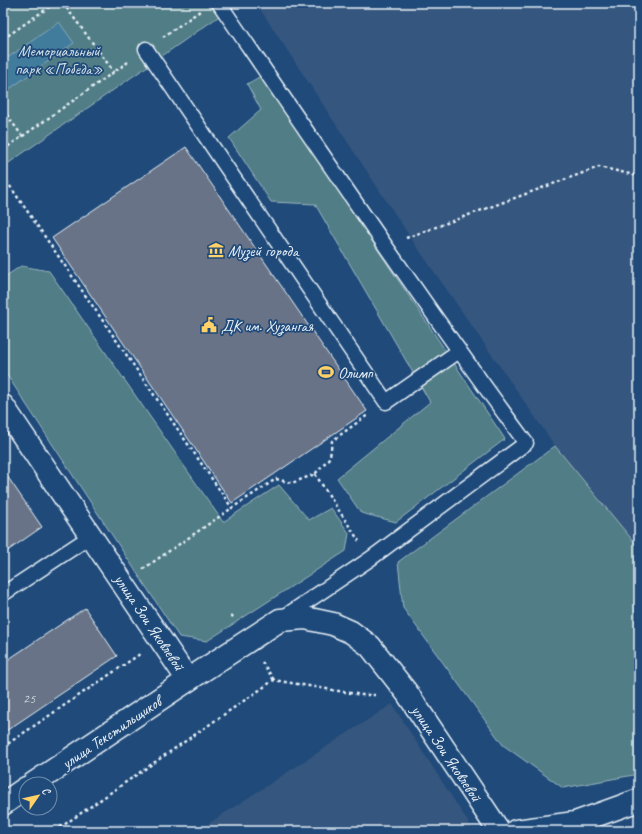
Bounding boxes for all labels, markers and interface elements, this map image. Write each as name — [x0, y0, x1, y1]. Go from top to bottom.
park label: Мемориальный парк «Победа» — [15, 41, 103, 79]
museum icon: Музей города — [207, 241, 225, 259]
place label: Музей города — [228, 241, 300, 261]
public building icon: ДК им. Хузангая — [200, 316, 218, 334]
place label: ДК им. Хузангая — [221, 316, 314, 336]
sports icon: Олимп — [317, 363, 335, 381]
place label: Олимп — [338, 363, 374, 383]
street label: улица Зои Яковлевой — [109, 570, 190, 676]
house number: 25 — [23, 690, 36, 707]
street label: улица Текстильщиков — [57, 690, 169, 774]
street label: улица Зои Яковлевой — [406, 701, 487, 807]
north arrow — [18, 776, 58, 816]
text: С — [39, 784, 54, 798]

